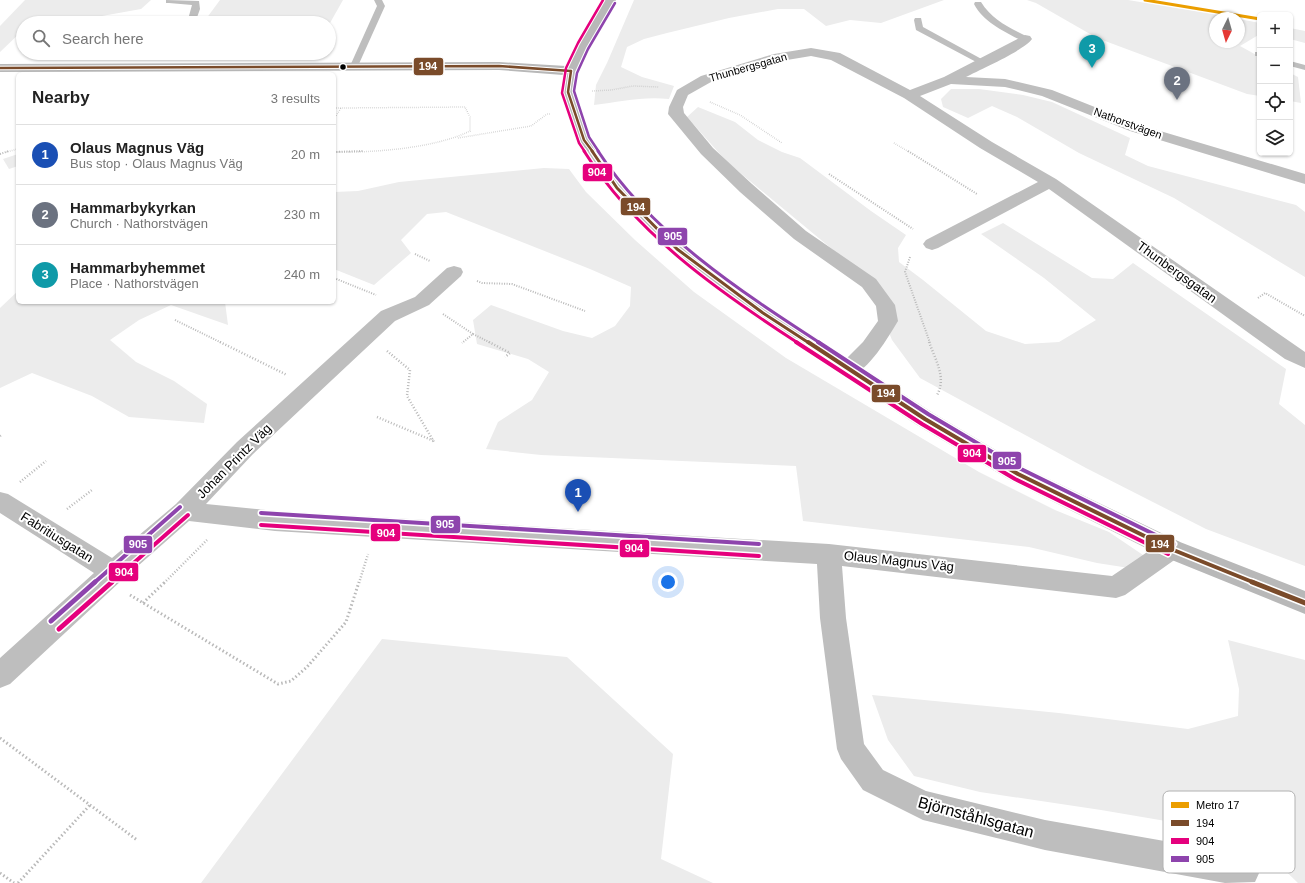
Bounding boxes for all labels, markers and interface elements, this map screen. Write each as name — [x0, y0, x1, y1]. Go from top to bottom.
north arrow — [1209, 12, 1245, 48]
map controls — [1257, 12, 1293, 156]
button: + — [1257, 12, 1293, 48]
search box — [16, 16, 336, 60]
icon: search — [30, 27, 52, 49]
text: Search here — [62, 30, 144, 47]
pin: 3 — [1079, 35, 1105, 68]
button: − — [1257, 48, 1293, 84]
street label: Thunbergsgatan — [708, 50, 788, 84]
line badge: 194 — [413, 57, 444, 76]
text: 194 — [419, 60, 438, 72]
unlabelled marker — [338, 62, 348, 72]
pin: 2 — [1164, 67, 1190, 100]
button: locate — [1257, 84, 1293, 120]
text: Nearby — [32, 88, 90, 107]
text: 3 results — [271, 91, 320, 106]
street label: Nathorstvägen — [1092, 105, 1164, 141]
button: layers — [1257, 120, 1293, 156]
text: Olaus Magnus Väg — [70, 139, 204, 156]
text: 1 — [41, 147, 49, 162]
text: 20 m — [291, 147, 320, 162]
text: Bus stop · Olaus Magnus Väg — [70, 156, 243, 171]
line badge: 904 — [582, 163, 613, 182]
text: 904 — [588, 166, 607, 178]
line badge: 194 — [620, 197, 651, 216]
text: Hammarbykyrkan — [70, 199, 196, 216]
text: 194 — [627, 201, 646, 213]
text: 2 — [41, 207, 49, 222]
text: 230 m — [284, 207, 320, 222]
text: Church · Nathorstvägen — [70, 216, 208, 231]
line badge: 905 — [657, 227, 688, 246]
text: 905 — [664, 230, 682, 242]
street label: Thunbergsgatan — [1134, 238, 1220, 306]
text: Hammarbyhemmet — [70, 259, 205, 276]
text: 3 — [41, 267, 49, 282]
text: 240 m — [284, 267, 320, 282]
text: Place · Nathorstvägen — [70, 276, 199, 291]
line badge: 194 — [871, 384, 901, 403]
text: 194 — [877, 387, 896, 399]
street label: Johan Printz Väg — [194, 421, 274, 501]
line badge: 904 — [957, 444, 987, 463]
text: 904 — [963, 447, 982, 459]
line badge: 905 — [992, 451, 1022, 470]
text: 905 — [998, 455, 1016, 467]
pin: 1 — [565, 479, 591, 512]
street label: Fabritiusgatan — [18, 509, 96, 565]
line badge: 905 — [430, 515, 461, 534]
text: 905 — [436, 518, 454, 530]
line badge: 904 — [370, 523, 401, 542]
text: 904 — [377, 527, 396, 539]
line badge: 194 — [1145, 534, 1175, 553]
line badge: 905 — [123, 535, 153, 554]
text: 905 — [129, 538, 147, 550]
text: 194 — [1151, 538, 1170, 550]
line badge: 904 — [619, 539, 650, 558]
text: 904 — [625, 542, 644, 554]
street label: Olaus Magnus Väg — [843, 548, 955, 574]
line badge: 904 — [108, 562, 139, 582]
text: 904 — [115, 566, 134, 578]
your location — [658, 572, 678, 592]
legend — [1163, 791, 1295, 873]
street label: Björnståhlsgatan — [916, 793, 1036, 841]
text: Metro 17 — [1196, 799, 1239, 811]
text: 194 — [1196, 817, 1214, 829]
text: 904 — [1196, 835, 1214, 847]
text: 905 — [1196, 853, 1214, 865]

